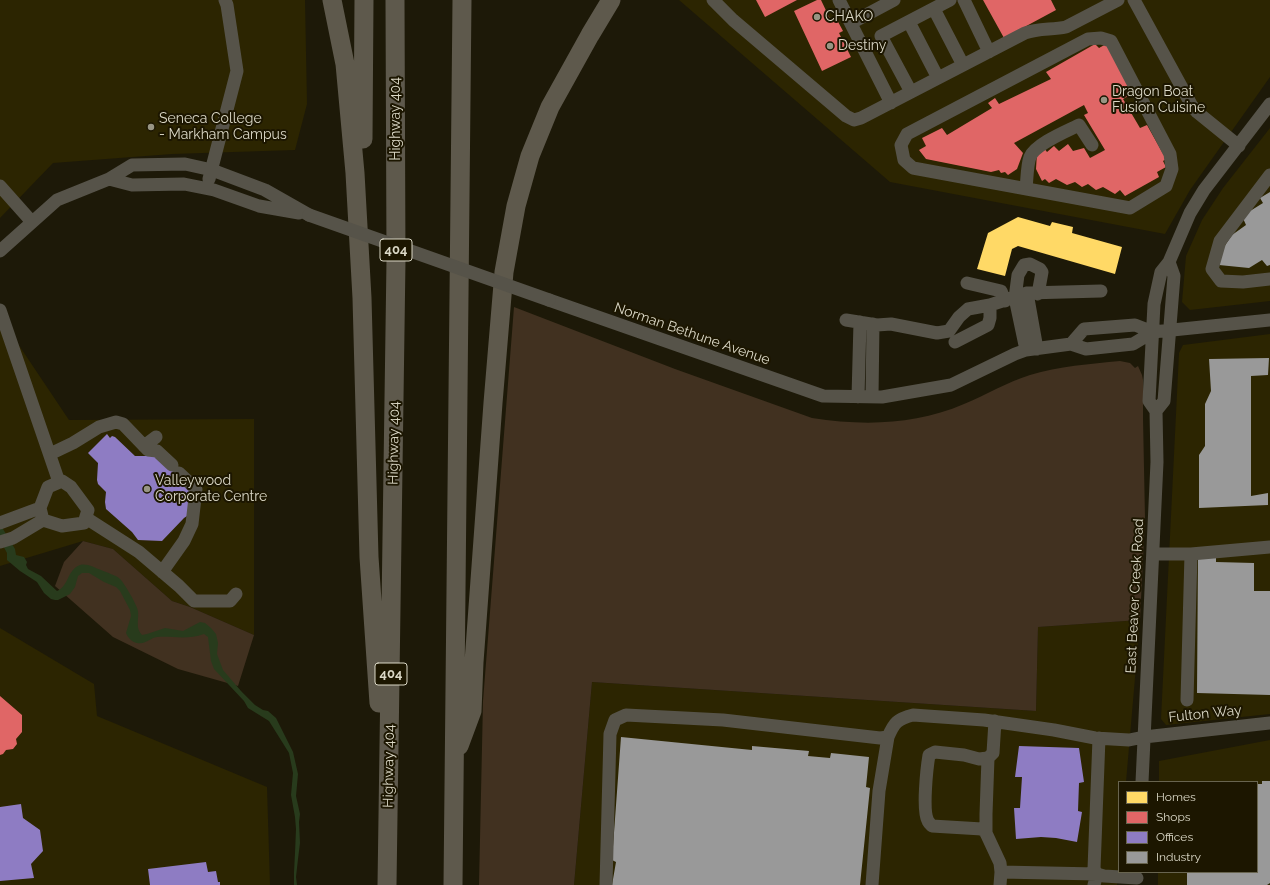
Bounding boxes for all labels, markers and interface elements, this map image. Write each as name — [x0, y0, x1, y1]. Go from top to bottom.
place label: CHAKO — [825, 9, 873, 25]
marker: CHAKO — [812, 12, 822, 22]
place label: Destiny — [838, 38, 886, 54]
marker: Destiny — [825, 41, 835, 51]
street label: Highway 404 — [388, 77, 404, 161]
place label: Dragon Boat Fusion Cuisine — [1112, 84, 1205, 116]
marker: Dragon Boat Fusion Cuisine — [1099, 95, 1109, 105]
place label: Seneca College - Markham Campus — [159, 111, 287, 144]
marker: Seneca College - Markham Campus — [146, 122, 156, 132]
road number: 404 — [380, 239, 412, 261]
street label: Norman Bethune Avenue — [612, 299, 772, 369]
street label: Highway 404 — [385, 401, 403, 485]
place label: Valleywood Corporate Centre — [155, 473, 267, 506]
marker: Valleywood Corporate Centre — [142, 484, 152, 494]
street label: East Beaver Creek Road — [1123, 518, 1147, 674]
road number: 404 — [375, 663, 407, 685]
street label: Fulton Way — [1168, 702, 1242, 726]
street label: Highway 404 — [380, 724, 398, 808]
legend — [1118, 781, 1258, 873]
text: Homes — [1156, 790, 1196, 804]
text: Shops — [1156, 810, 1191, 824]
text: Offices — [1156, 830, 1193, 844]
text: Industry — [1156, 850, 1201, 864]

